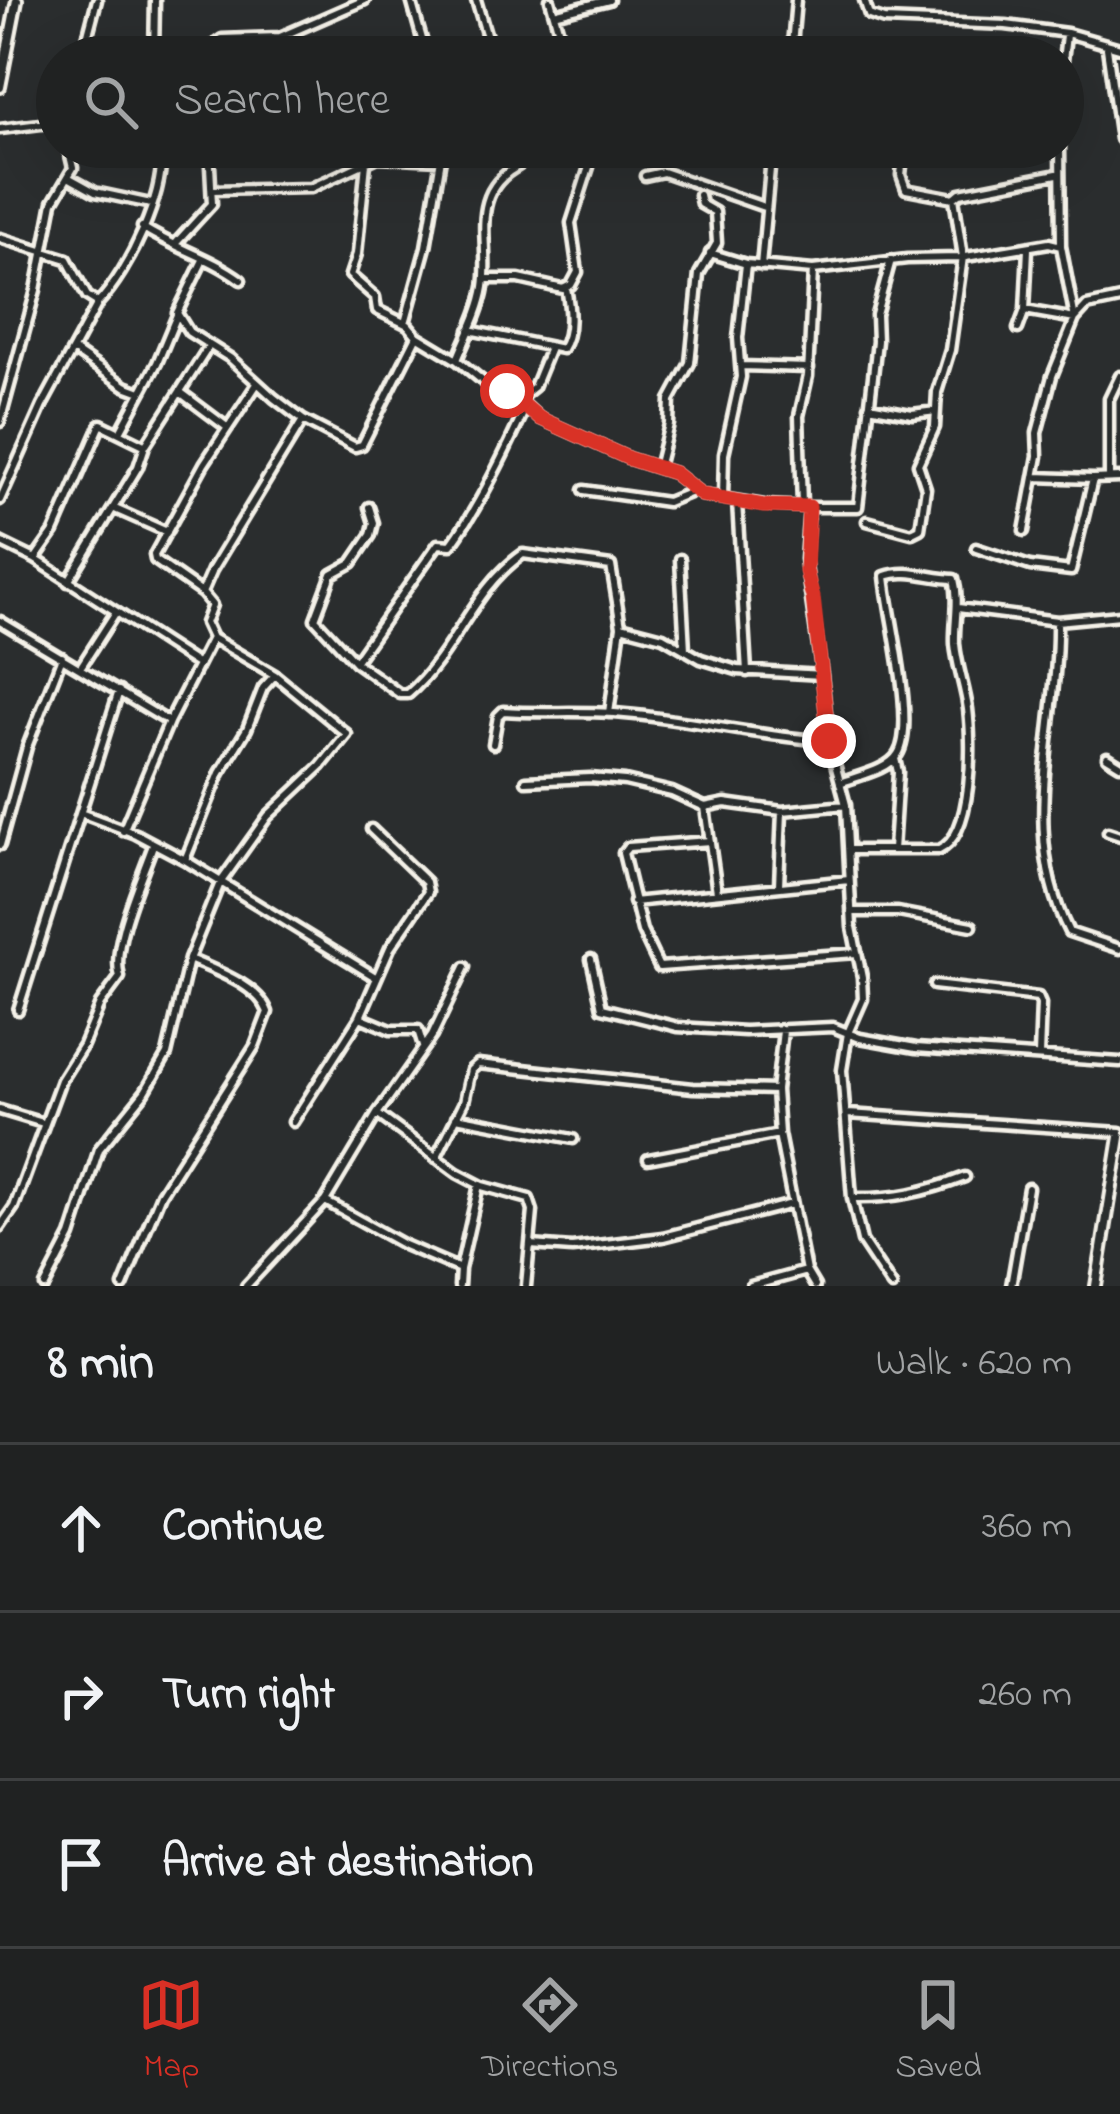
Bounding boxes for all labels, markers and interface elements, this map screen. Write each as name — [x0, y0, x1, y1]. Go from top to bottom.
search box — [36, 36, 1084, 168]
icon: search — [78, 69, 144, 135]
text: Search here — [174, 69, 390, 135]
route start — [480, 364, 534, 418]
route end — [802, 714, 856, 768]
text: 8 min — [48, 1327, 154, 1402]
text: Walk · 620 m — [876, 1336, 1072, 1393]
icon: ahead — [48, 1495, 114, 1561]
text: Continue — [162, 1495, 323, 1561]
text: 360 m — [982, 1499, 1072, 1556]
icon: right — [48, 1663, 114, 1729]
text: Turn right — [162, 1663, 335, 1729]
text: 260 m — [979, 1667, 1072, 1724]
icon: arrive — [48, 1831, 114, 1897]
text: Arrive at destination — [162, 1831, 533, 1897]
tab: Map — [138, 1972, 204, 2092]
tab: Directions — [481, 1972, 619, 2092]
tab: Saved — [895, 1972, 982, 2092]

